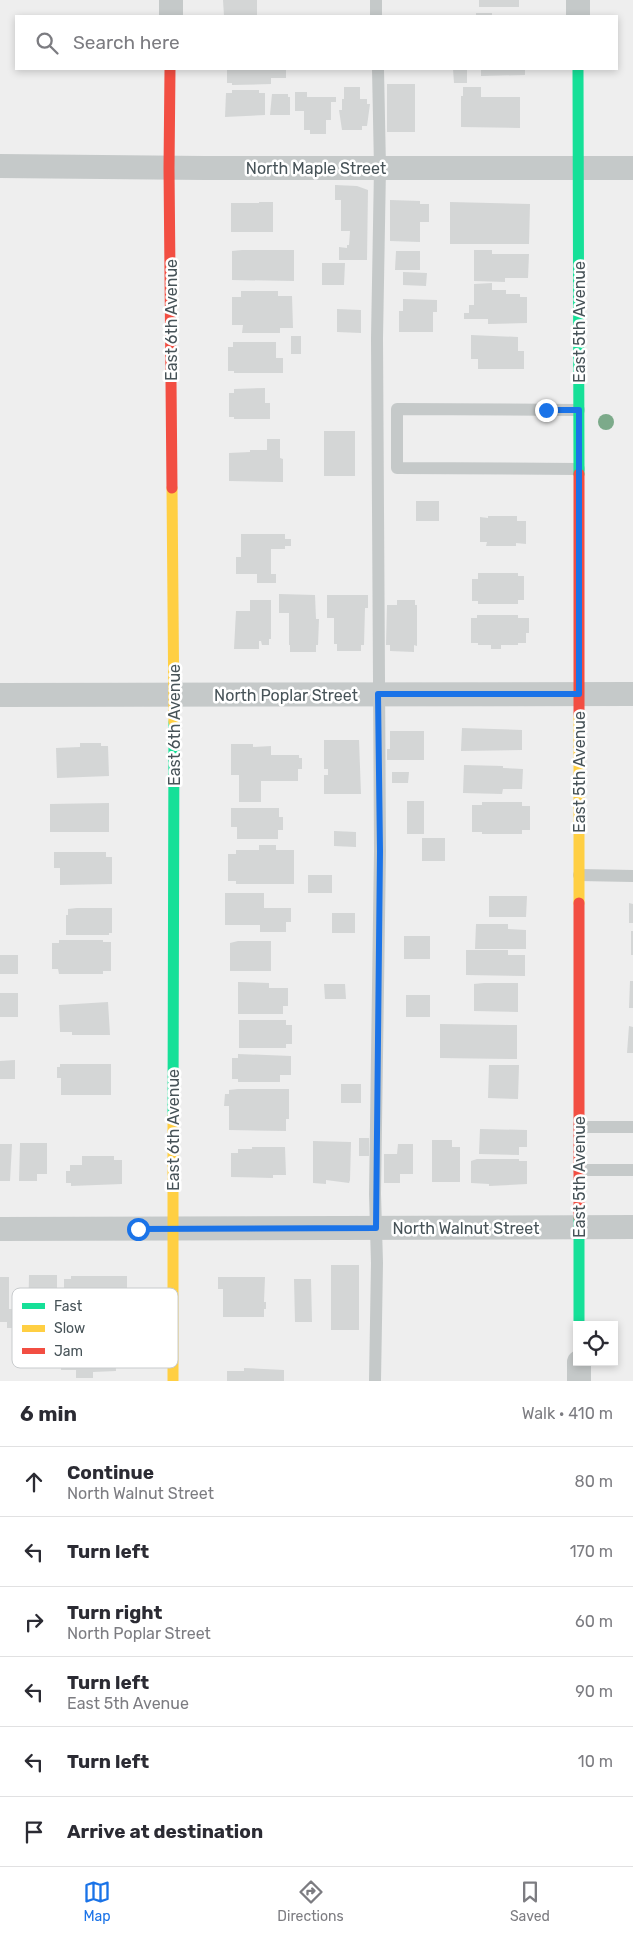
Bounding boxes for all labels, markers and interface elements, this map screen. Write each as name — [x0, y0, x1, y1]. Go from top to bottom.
search box — [15, 15, 618, 70]
icon: search — [33, 29, 61, 57]
text: Search here — [73, 31, 180, 54]
street label: North Maple Street — [246, 159, 386, 178]
street label: East 6th Avenue — [162, 259, 181, 381]
street label: East 5th Avenue — [570, 261, 589, 383]
route end — [535, 399, 558, 422]
street label: East 6th Avenue — [165, 664, 184, 786]
street label: North Poplar Street — [214, 686, 358, 705]
street label: East 5th Avenue — [570, 711, 589, 833]
street label: East 6th Avenue — [164, 1069, 183, 1191]
street label: East 5th Avenue — [570, 1116, 589, 1238]
route start — [127, 1218, 150, 1241]
street label: North Walnut Street — [393, 1219, 540, 1238]
legend — [12, 1288, 178, 1368]
text: Fast — [54, 1298, 83, 1315]
text: Slow — [54, 1320, 85, 1337]
map controls — [573, 1321, 618, 1366]
button: locate — [573, 1321, 618, 1366]
text: Jam — [54, 1343, 83, 1360]
text: 6 min — [20, 1401, 77, 1426]
text: Walk · 410 m — [522, 1404, 613, 1423]
text: Continue — [67, 1461, 154, 1484]
icon: ahead — [20, 1468, 48, 1496]
text: 80 m — [575, 1472, 613, 1491]
text: North Walnut Street — [67, 1484, 214, 1503]
icon: left — [20, 1538, 48, 1566]
text: Turn left — [67, 1540, 149, 1563]
text: 170 m — [570, 1542, 613, 1561]
text: Turn right — [67, 1601, 162, 1624]
icon: right — [20, 1608, 48, 1636]
text: 60 m — [575, 1612, 613, 1631]
text: North Poplar Street — [67, 1624, 211, 1643]
text: Turn left — [67, 1671, 149, 1694]
icon: left — [20, 1678, 48, 1706]
text: 90 m — [575, 1682, 613, 1701]
text: East 5th Avenue — [67, 1694, 189, 1713]
icon: left — [20, 1748, 48, 1776]
text: Turn left — [67, 1750, 149, 1773]
text: 10 m — [578, 1752, 613, 1771]
icon: arrive — [20, 1818, 48, 1846]
text: Arrive at destination — [67, 1820, 263, 1843]
tab: Map — [83, 1878, 111, 1925]
tab: Directions — [277, 1878, 344, 1925]
tab: Saved — [510, 1878, 550, 1925]

